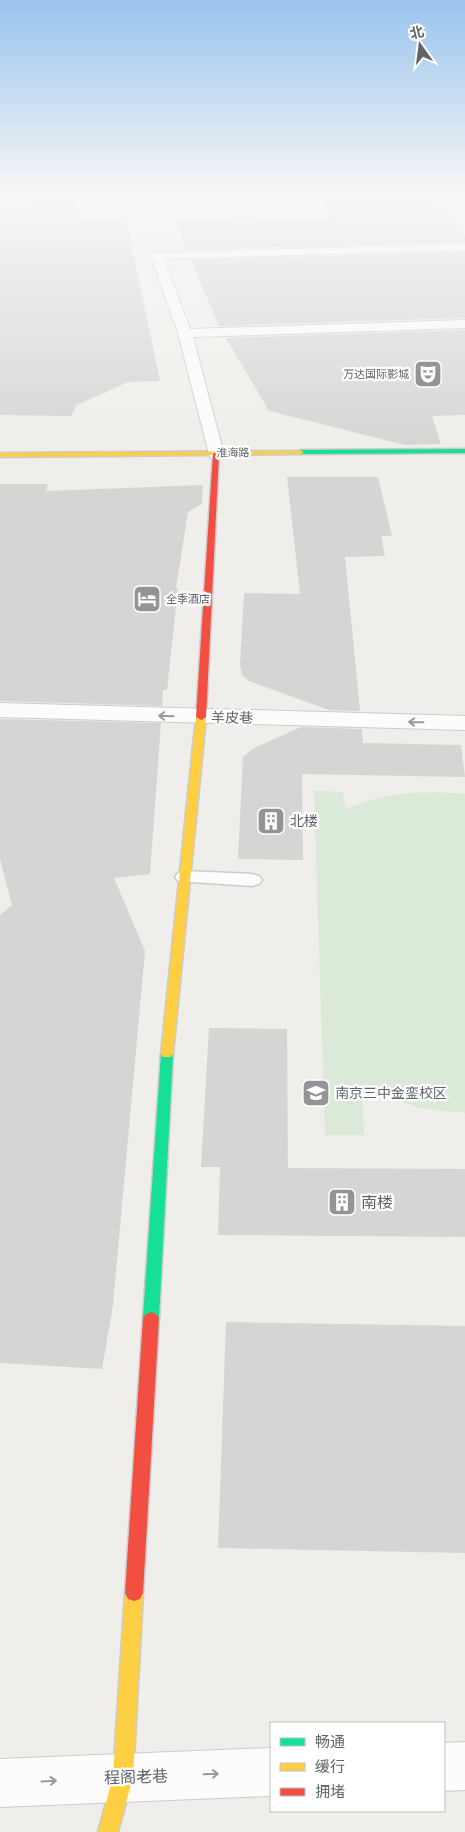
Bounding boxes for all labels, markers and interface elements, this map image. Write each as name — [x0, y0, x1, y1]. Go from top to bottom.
north arrow — [395, 20, 445, 70]
text: 北 — [408, 23, 426, 43]
theatre icon: 万达国际影城 — [413, 359, 443, 389]
place label: 万达国际影城 — [343, 368, 409, 381]
street label: 淮海路 — [216, 446, 250, 460]
hotel icon: 全季酒店 — [132, 584, 162, 614]
place label: 全季酒店 — [166, 593, 210, 606]
street label: 羊皮巷 — [211, 709, 253, 727]
one-way arrow — [159, 711, 175, 720]
one-way arrow — [409, 717, 425, 726]
building icon: 北楼 — [256, 806, 286, 836]
place label: 北楼 — [290, 813, 318, 830]
school or university icon: 南京三中金銮校区 — [301, 1078, 331, 1108]
place label: 南京三中金銮校区 — [335, 1085, 447, 1102]
building icon: 南楼 — [327, 1187, 357, 1217]
place label: 南楼 — [361, 1193, 393, 1212]
legend — [270, 1722, 445, 1812]
text: 畅通 — [315, 1733, 345, 1751]
text: 缓行 — [315, 1758, 345, 1776]
street label: 程阁老巷 — [104, 1766, 168, 1788]
one-way arrow — [203, 1770, 219, 1779]
one-way arrow — [40, 1776, 56, 1785]
text: 拥堵 — [315, 1783, 345, 1801]

